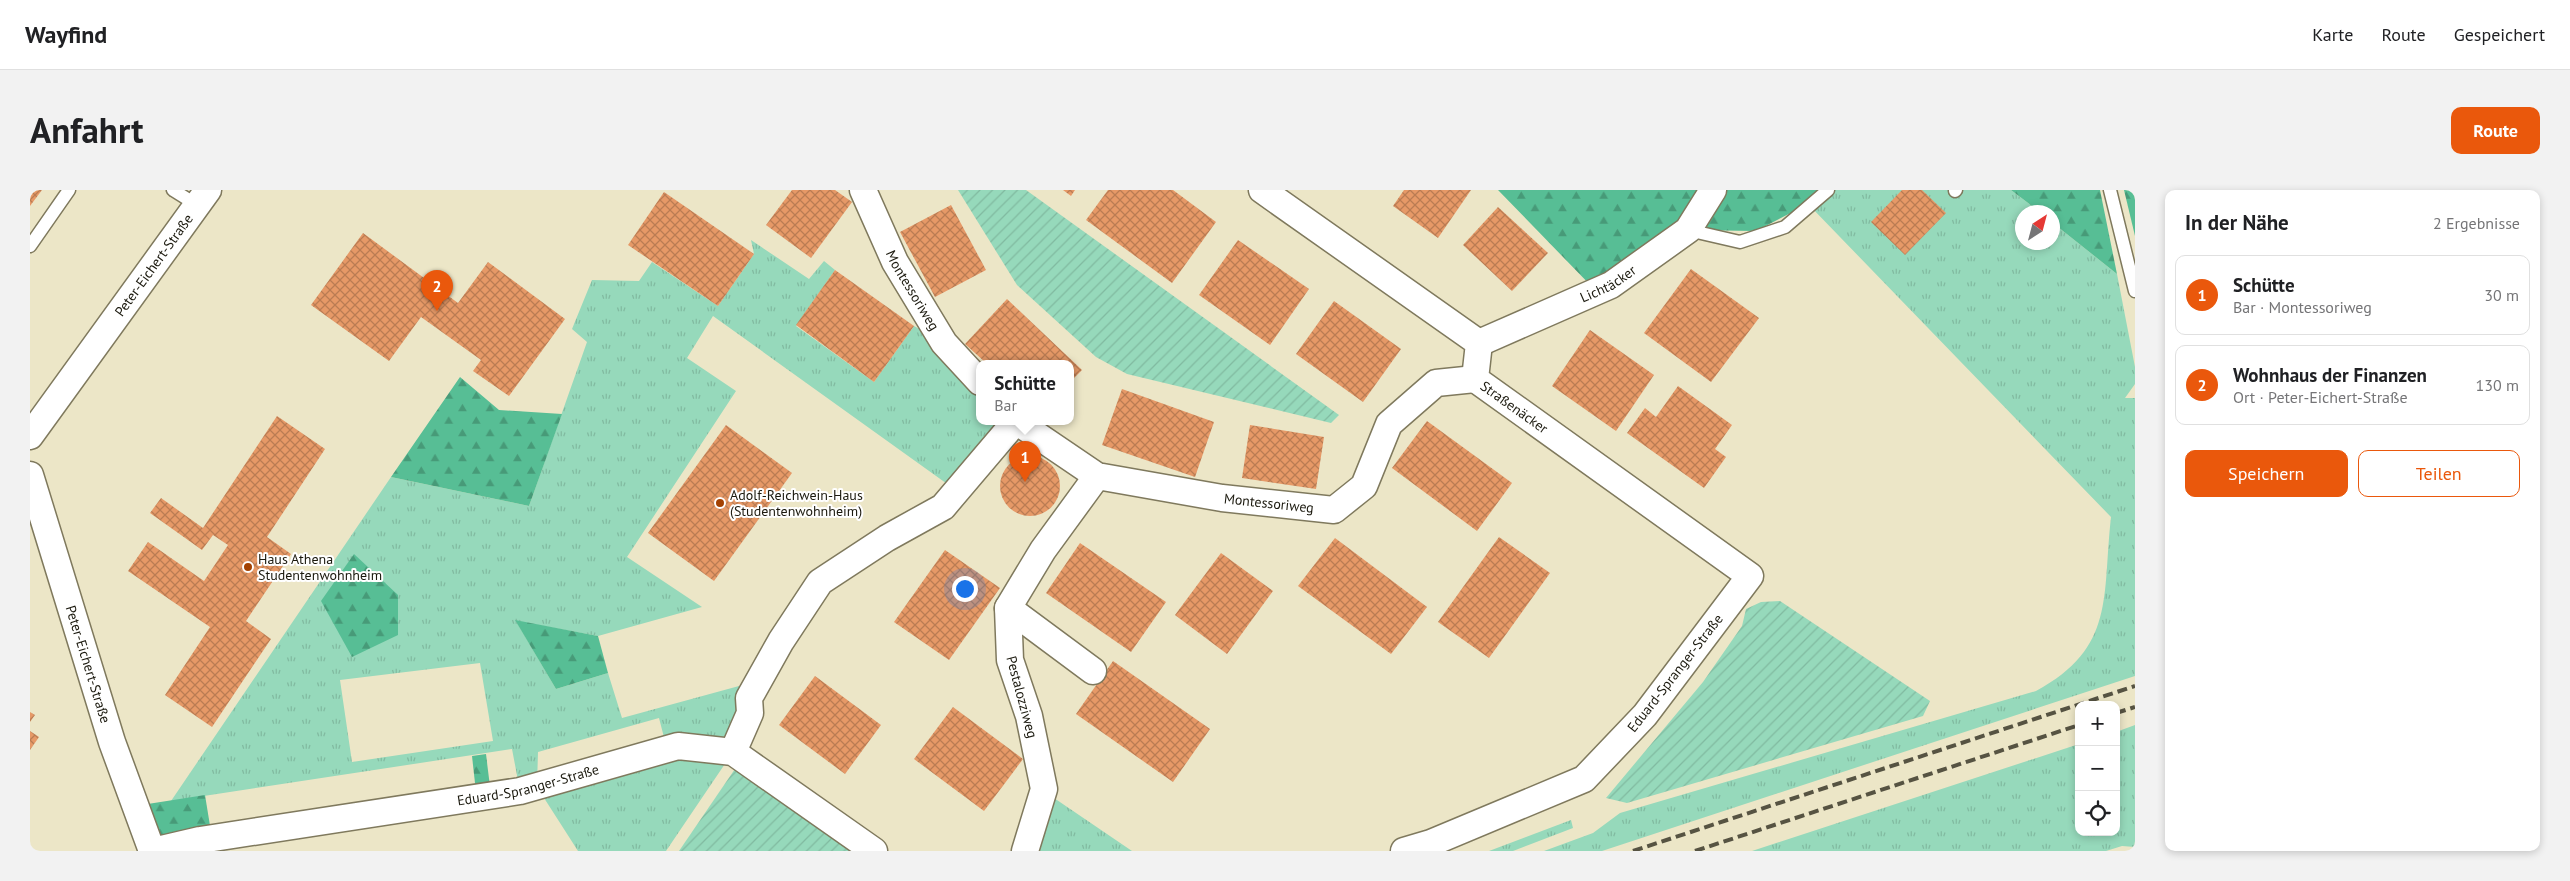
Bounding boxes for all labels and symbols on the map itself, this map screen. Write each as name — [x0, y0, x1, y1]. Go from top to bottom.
north arrow — [2015, 205, 2060, 250]
street label: Peter-Eichert-Straße — [111, 210, 197, 320]
street label: Montessoriweg — [882, 247, 943, 334]
street label: Lichtäcker — [1577, 261, 1640, 306]
pin: 2 — [421, 270, 453, 311]
street label: Straßenäcker — [1477, 377, 1552, 437]
pin: 1 — [1009, 441, 1041, 482]
place label: Adolf-Reichwein-Haus (Studentenwohnheim) — [730, 486, 863, 520]
street label: Montessoriweg — [1223, 489, 1315, 517]
marker: Adolf-Reichwein-Haus (Studentenwohnheim) — [714, 497, 726, 509]
place label: Haus Athena Studentenwohnheim — [258, 550, 382, 584]
marker: Haus Athena Studentenwohnheim — [242, 561, 254, 573]
your location — [952, 576, 978, 602]
street label: Peter-Eichert-Straße — [62, 603, 115, 725]
street label: Eduard-Spranger-Straße — [1623, 610, 1727, 736]
street label: Pestalozziweg — [1002, 654, 1042, 740]
street label: Eduard-Spranger-Straße — [456, 760, 601, 810]

